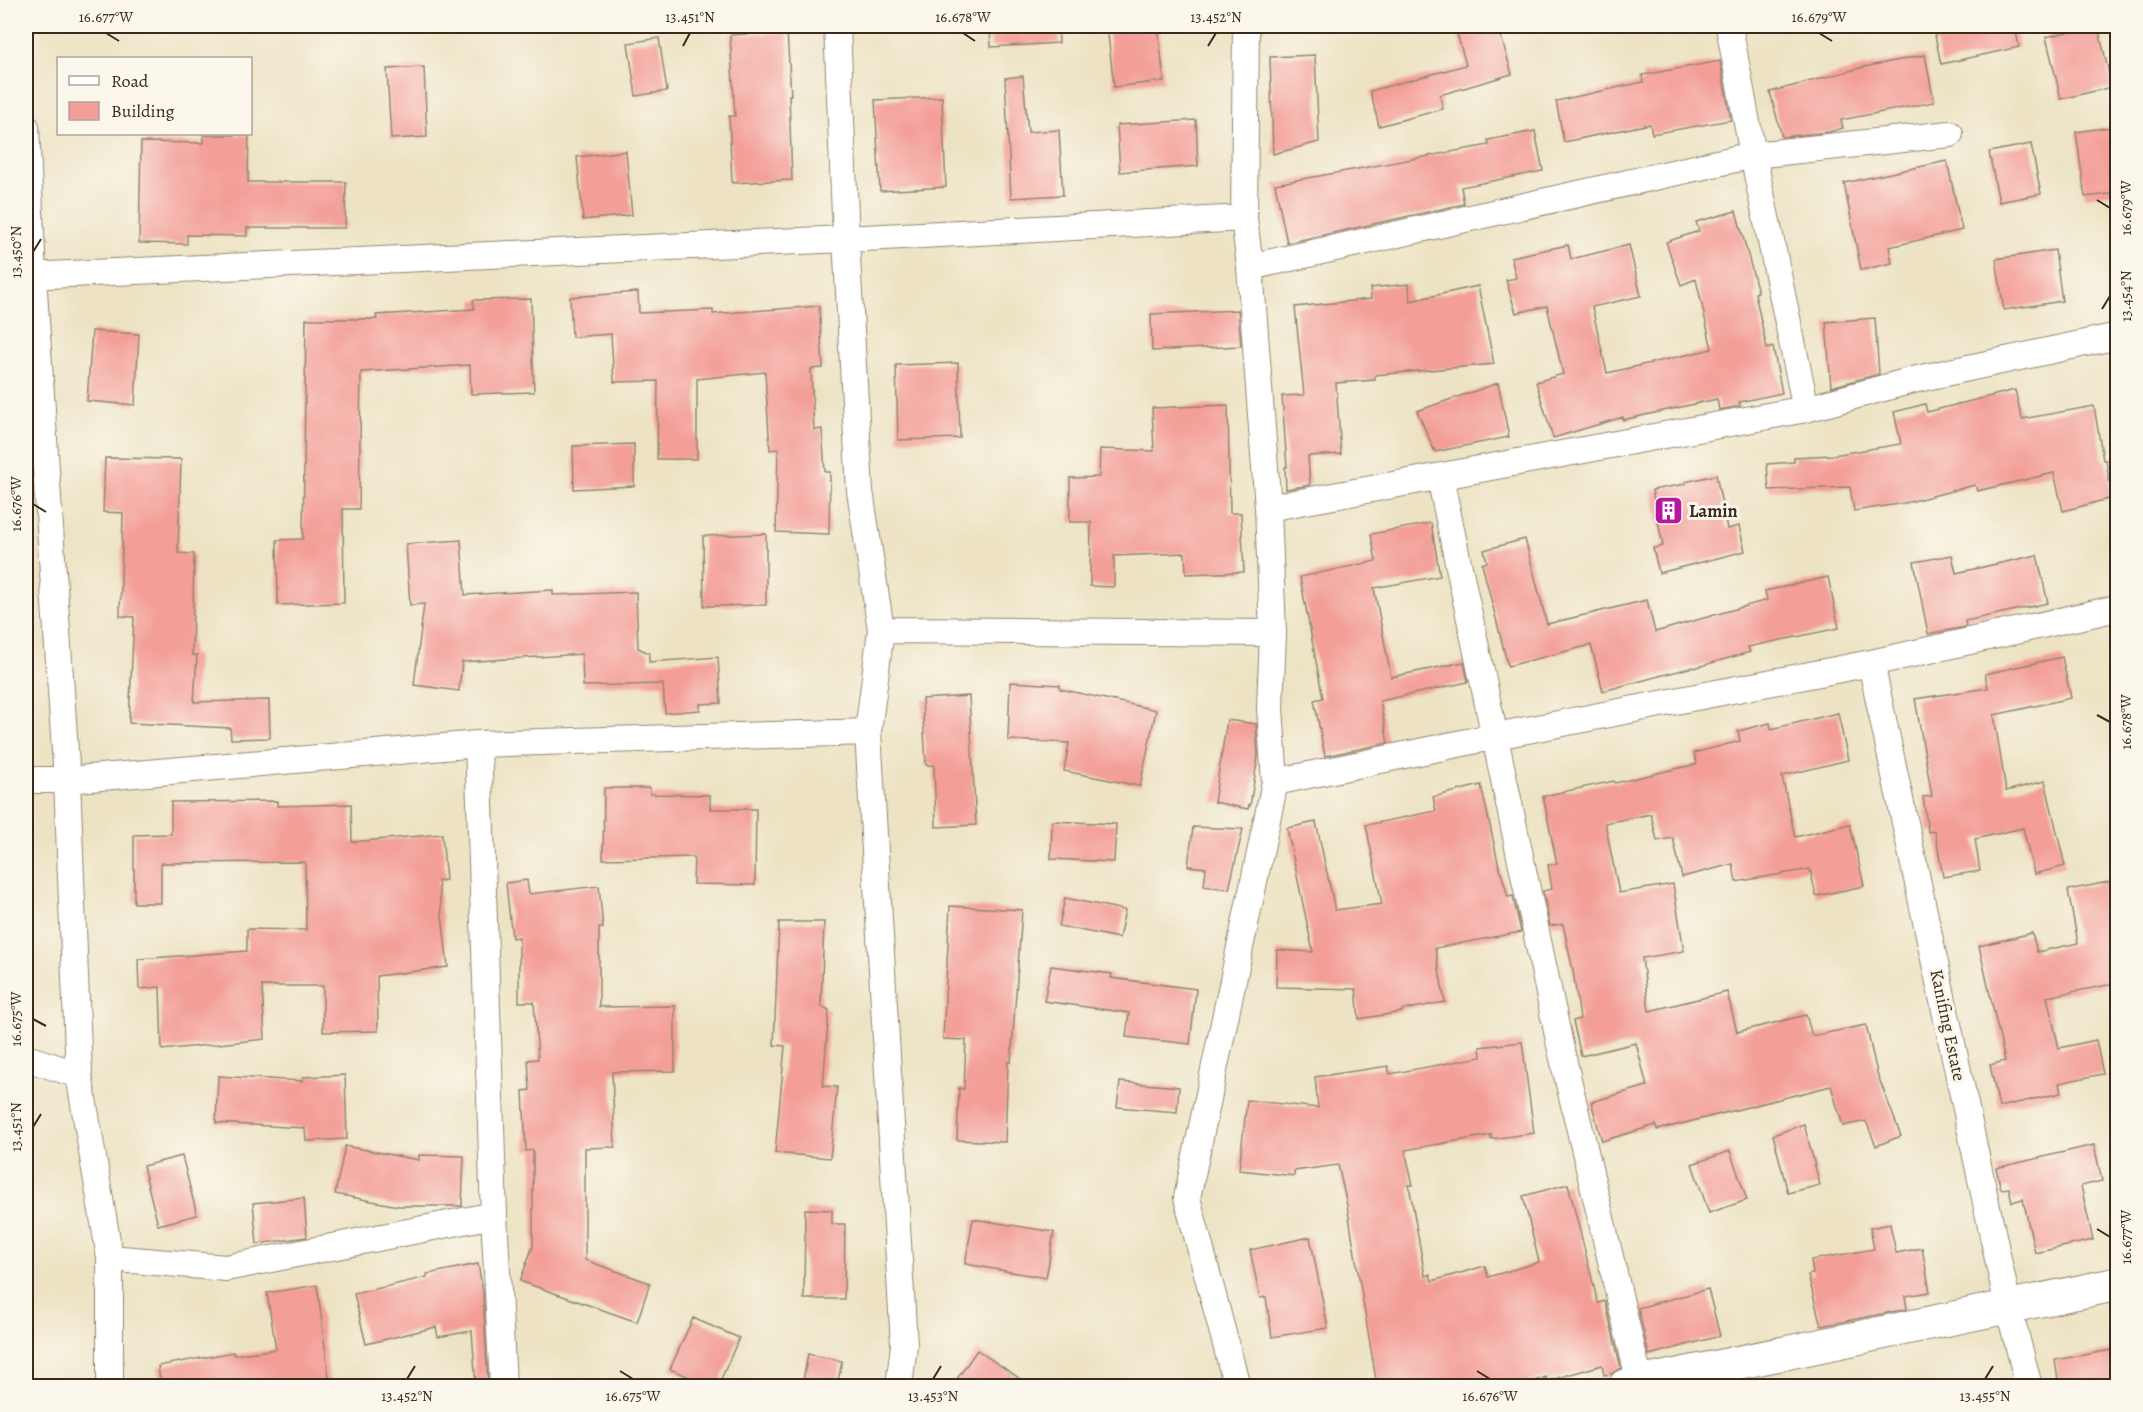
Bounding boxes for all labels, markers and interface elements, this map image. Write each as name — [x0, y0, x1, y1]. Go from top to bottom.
text: 16.677°W — [79, 7, 133, 27]
text: 13.451°N — [665, 7, 715, 27]
text: 16.678°W — [935, 7, 991, 27]
text: 13.452°N — [1190, 7, 1242, 27]
text: 16.679°W — [1791, 7, 1847, 27]
legend — [57, 57, 252, 135]
text: Road — [111, 69, 149, 93]
text: Building — [111, 99, 175, 123]
text: 16.679°W — [2116, 180, 2136, 236]
text: 13.450°N — [6, 226, 26, 278]
text: 13.454°N — [2116, 270, 2136, 322]
text: 16.676°W — [6, 476, 26, 532]
building icon: Lamin — [1652, 495, 1684, 527]
place label: Lamin — [1689, 499, 1738, 523]
text: 16.678°W — [2116, 694, 2136, 750]
street label: Kanifing Estate — [1924, 967, 1972, 1083]
text: 16.675°W — [6, 992, 26, 1046]
text: 13.451°N — [6, 1102, 26, 1152]
text: 16.677°W — [2116, 1210, 2136, 1264]
text: 13.452°N — [381, 1386, 433, 1406]
text: 16.675°W — [606, 1386, 660, 1406]
text: 13.453°N — [908, 1386, 959, 1406]
text: 16.676°W — [1462, 1386, 1518, 1406]
text: 13.455°N — [1960, 1386, 2011, 1406]

